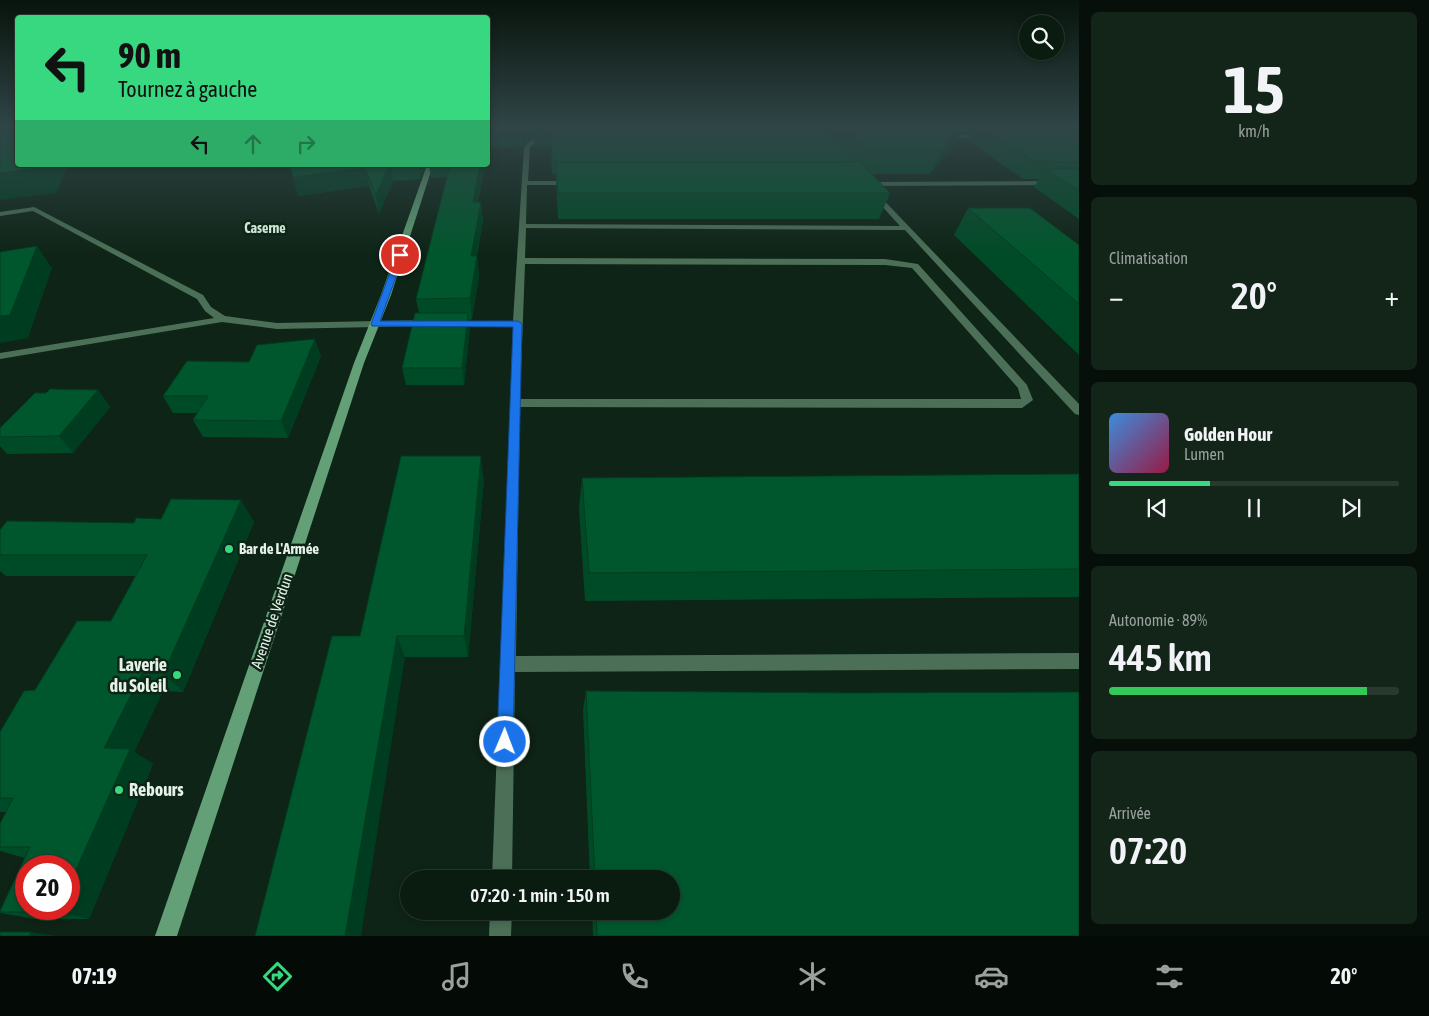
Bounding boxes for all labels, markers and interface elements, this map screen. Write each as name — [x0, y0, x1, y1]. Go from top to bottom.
map controls — [1019, 15, 1064, 60]
button: search — [1019, 15, 1064, 60]
icon: left — [35, 35, 100, 100]
text: 90 m — [118, 35, 181, 75]
text: 15 — [1223, 52, 1285, 127]
text: Tournez à gauche — [118, 76, 257, 102]
text: km/h — [1238, 122, 1270, 140]
icon: left — [186, 130, 214, 158]
icon: ahead — [239, 130, 267, 158]
icon: right — [292, 130, 320, 158]
district label: Caserne — [244, 220, 286, 236]
pin — [379, 234, 421, 276]
icon: arrive — [386, 241, 414, 269]
text: Climatisation — [1109, 249, 1188, 267]
text: 20° — [1231, 274, 1277, 317]
text: − — [1109, 280, 1124, 312]
text: + — [1384, 280, 1399, 312]
text: Golden Hour — [1184, 423, 1272, 445]
text: Lumen — [1184, 445, 1224, 463]
icon: previous — [1143, 494, 1171, 522]
icon: pause — [1240, 494, 1268, 522]
icon: next — [1337, 494, 1365, 522]
place label: Bar de L'Armée — [239, 540, 319, 557]
marker: Bar de L'Armée — [223, 543, 235, 555]
street label: Avenue de Verdun — [247, 571, 296, 671]
text: Autonomie · 89% — [1109, 611, 1207, 629]
text: 445 km — [1109, 636, 1212, 679]
place label: Laverie du Soleil — [110, 654, 167, 696]
marker: Laverie du Soleil — [171, 669, 183, 681]
position arrow — [478, 715, 530, 767]
place label: Rebours — [129, 779, 184, 800]
marker: Rebours — [113, 784, 125, 796]
text: Arrivée — [1109, 804, 1151, 822]
text: 07:20 — [1109, 829, 1187, 872]
speed limit sign: 20 — [15, 855, 80, 920]
text: 07:20 · 1 min · 150 m — [470, 884, 610, 906]
icon: directions — [260, 959, 295, 994]
icon: music — [439, 959, 474, 994]
icon: phone — [617, 959, 652, 994]
icon: climate — [795, 959, 830, 994]
icon: car — [974, 959, 1009, 994]
icon: filters — [1152, 959, 1187, 994]
text: 07:19 — [72, 963, 117, 989]
text: 20° — [1330, 963, 1357, 989]

